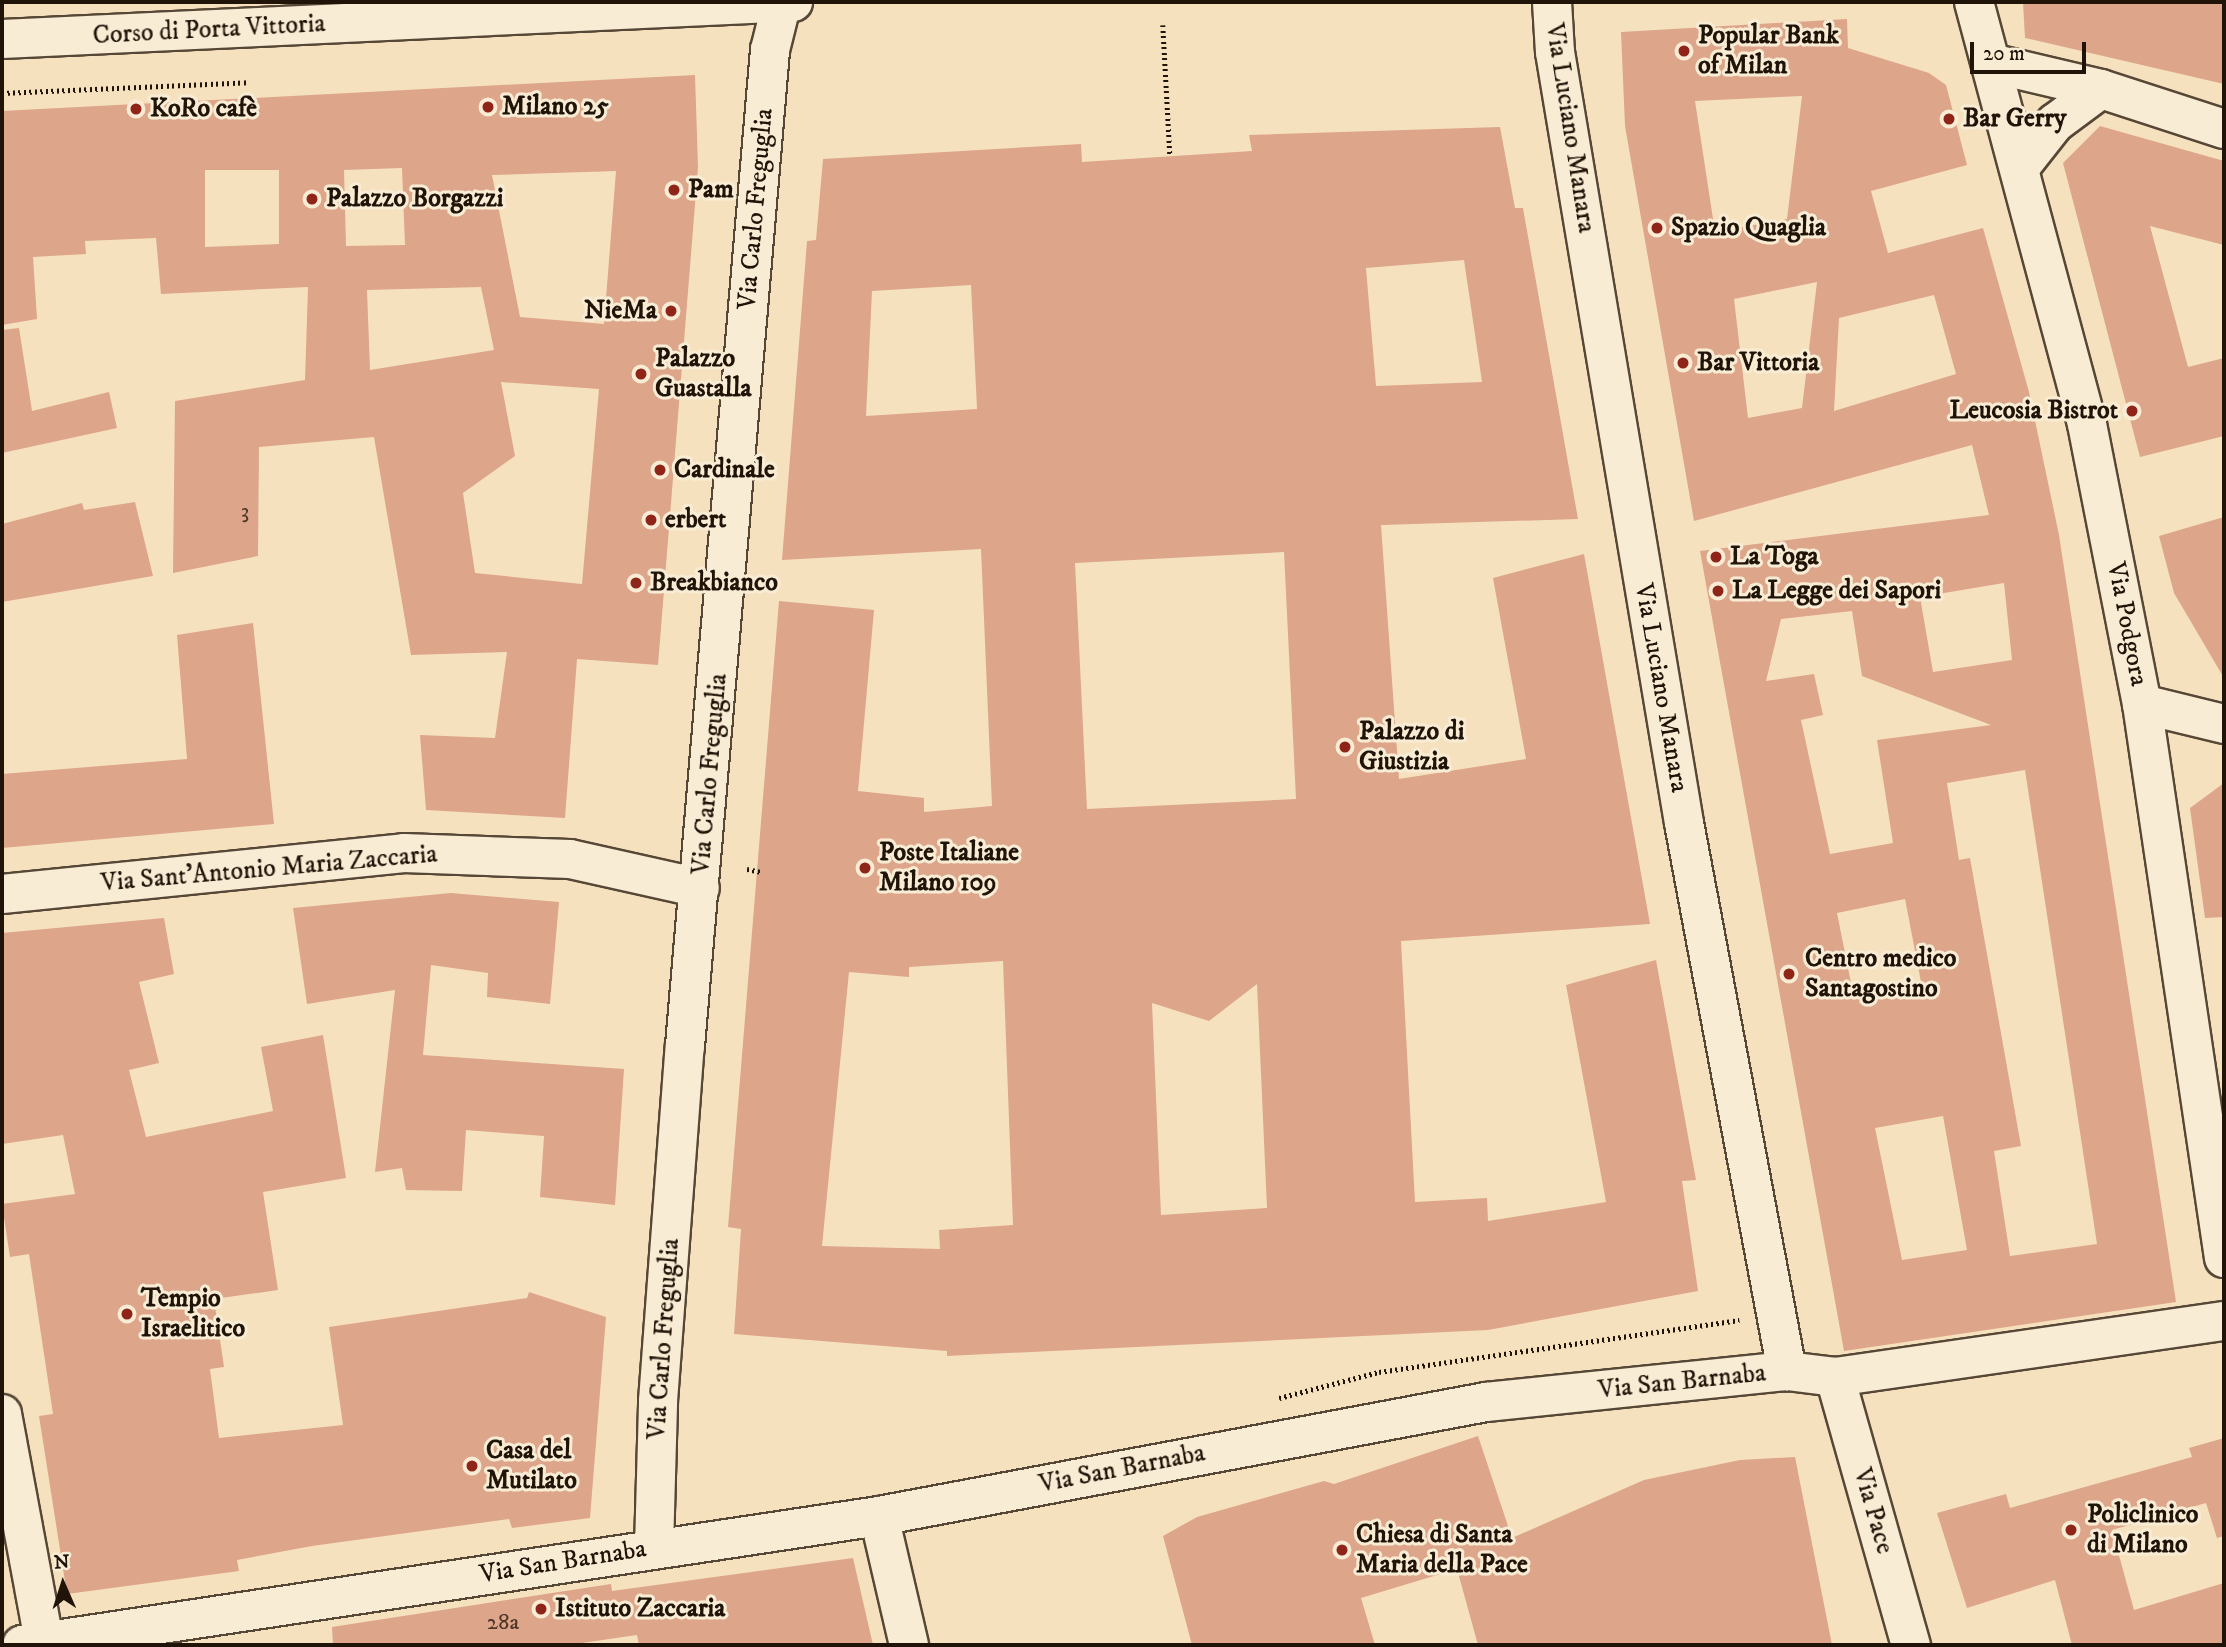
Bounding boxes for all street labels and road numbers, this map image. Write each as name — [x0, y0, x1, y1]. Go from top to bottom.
street label: Corso di Porta Vittoria — [92, 8, 326, 52]
street label: Via Luciano Manara — [1538, 21, 1602, 235]
street label: Via Carlo Freguglia — [732, 107, 780, 311]
street label: Via Podgora — [2100, 559, 2154, 689]
street label: Via Luciano Manara — [1627, 581, 1695, 795]
street label: Via Carlo Freguglia — [686, 672, 734, 876]
street label: Via Sant'Antonio Maria Zaccaria — [99, 839, 439, 899]
street label: Via Carlo Freguglia — [641, 1237, 687, 1441]
street label: Via San Barnaba — [1597, 1358, 1767, 1406]
street label: Via San Barnaba — [1036, 1438, 1208, 1500]
street label: Via Pace — [1846, 1465, 1900, 1557]
street label: Via San Barnaba — [477, 1533, 649, 1591]

